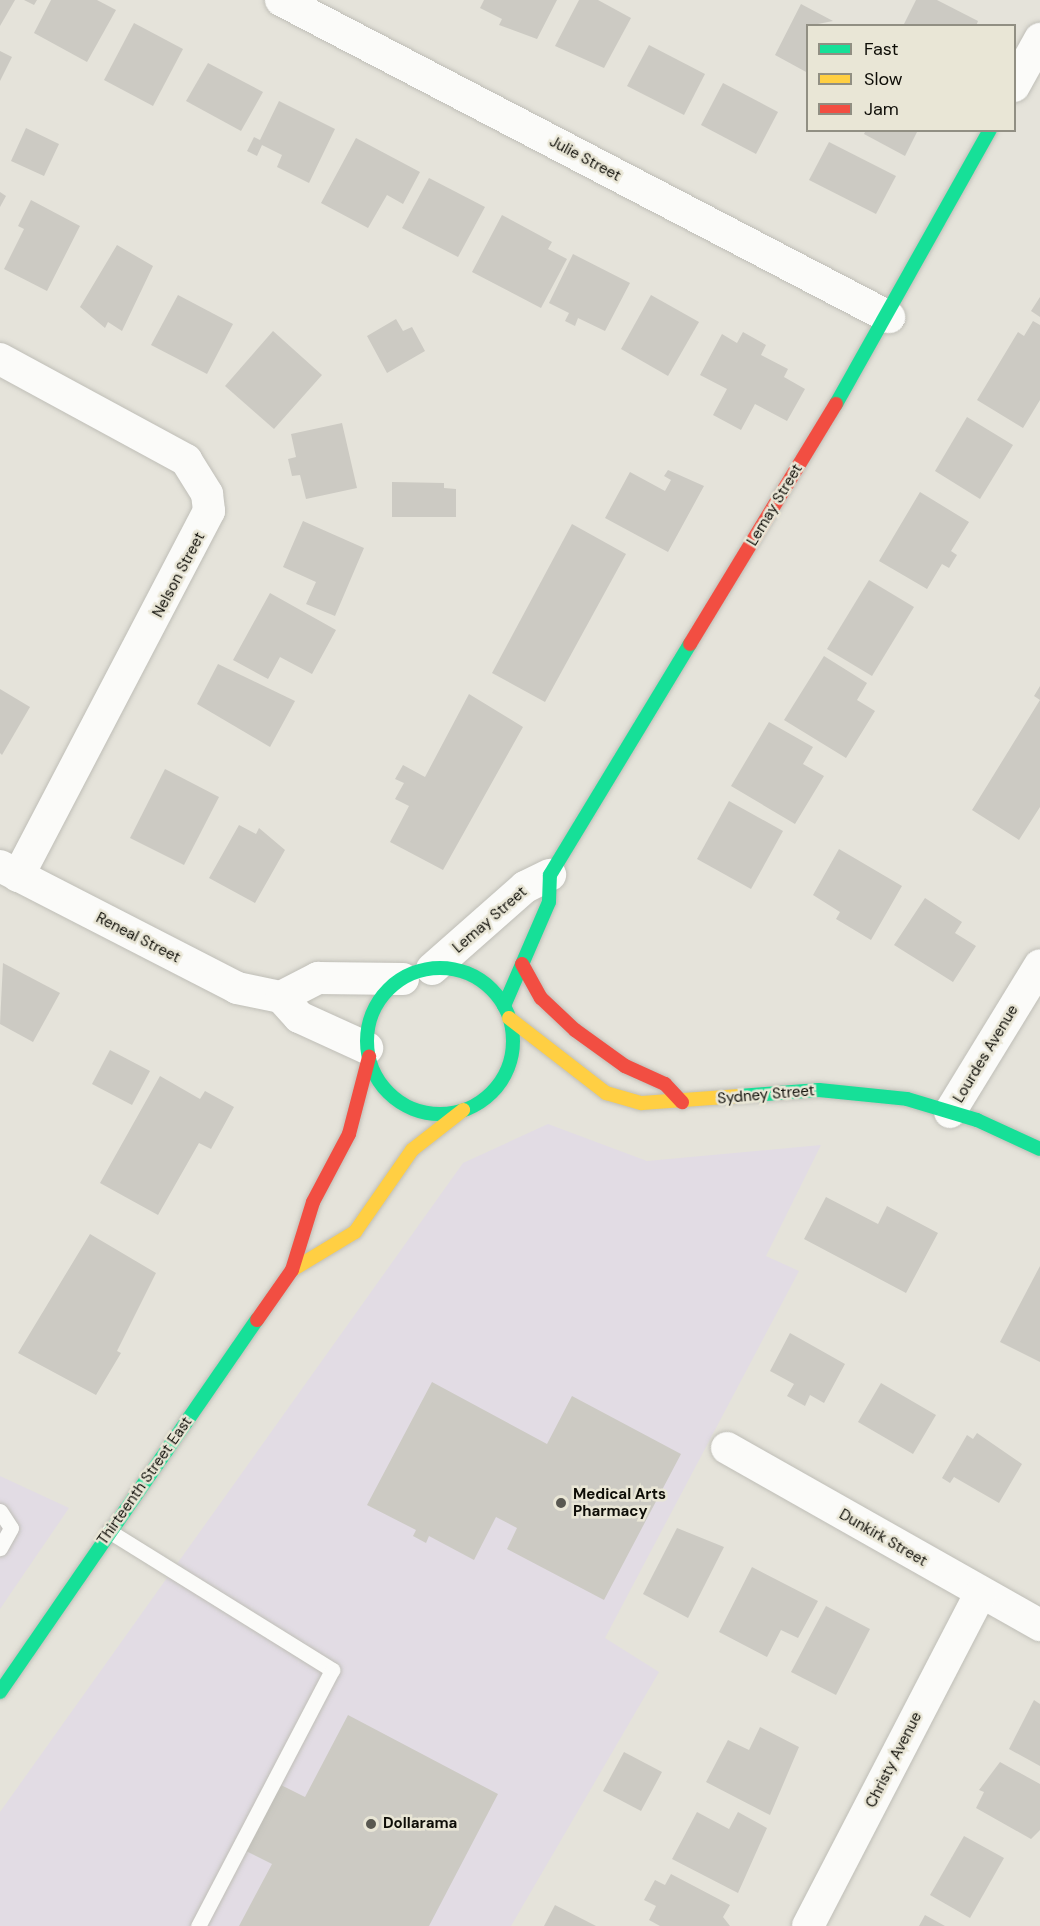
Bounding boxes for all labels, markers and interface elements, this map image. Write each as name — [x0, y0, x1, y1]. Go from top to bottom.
legend — [806, 24, 1016, 132]
text: Fast — [864, 37, 899, 61]
text: Slow — [864, 67, 903, 91]
text: Jam — [864, 97, 899, 121]
street label: Julie Street — [546, 133, 624, 185]
street label: Lemay Street — [744, 461, 806, 549]
street label: Nelson Street — [149, 529, 209, 621]
street label: Lemay Street — [449, 883, 531, 957]
street label: Reneal Street — [93, 909, 183, 967]
street label: Lourdes Avenue — [950, 1002, 1022, 1106]
street label: Sydney Street — [717, 1082, 815, 1108]
street label: Thirteenth Street East — [94, 1413, 196, 1549]
place label: Medical Arts Pharmacy — [573, 1485, 666, 1520]
marker: Medical Arts Pharmacy — [554, 1496, 568, 1510]
street label: Dunkirk Street — [836, 1506, 930, 1570]
street label: Christy Avenue — [862, 1709, 926, 1811]
place label: Dollarama — [383, 1815, 457, 1833]
marker: Dollarama — [364, 1817, 378, 1831]

